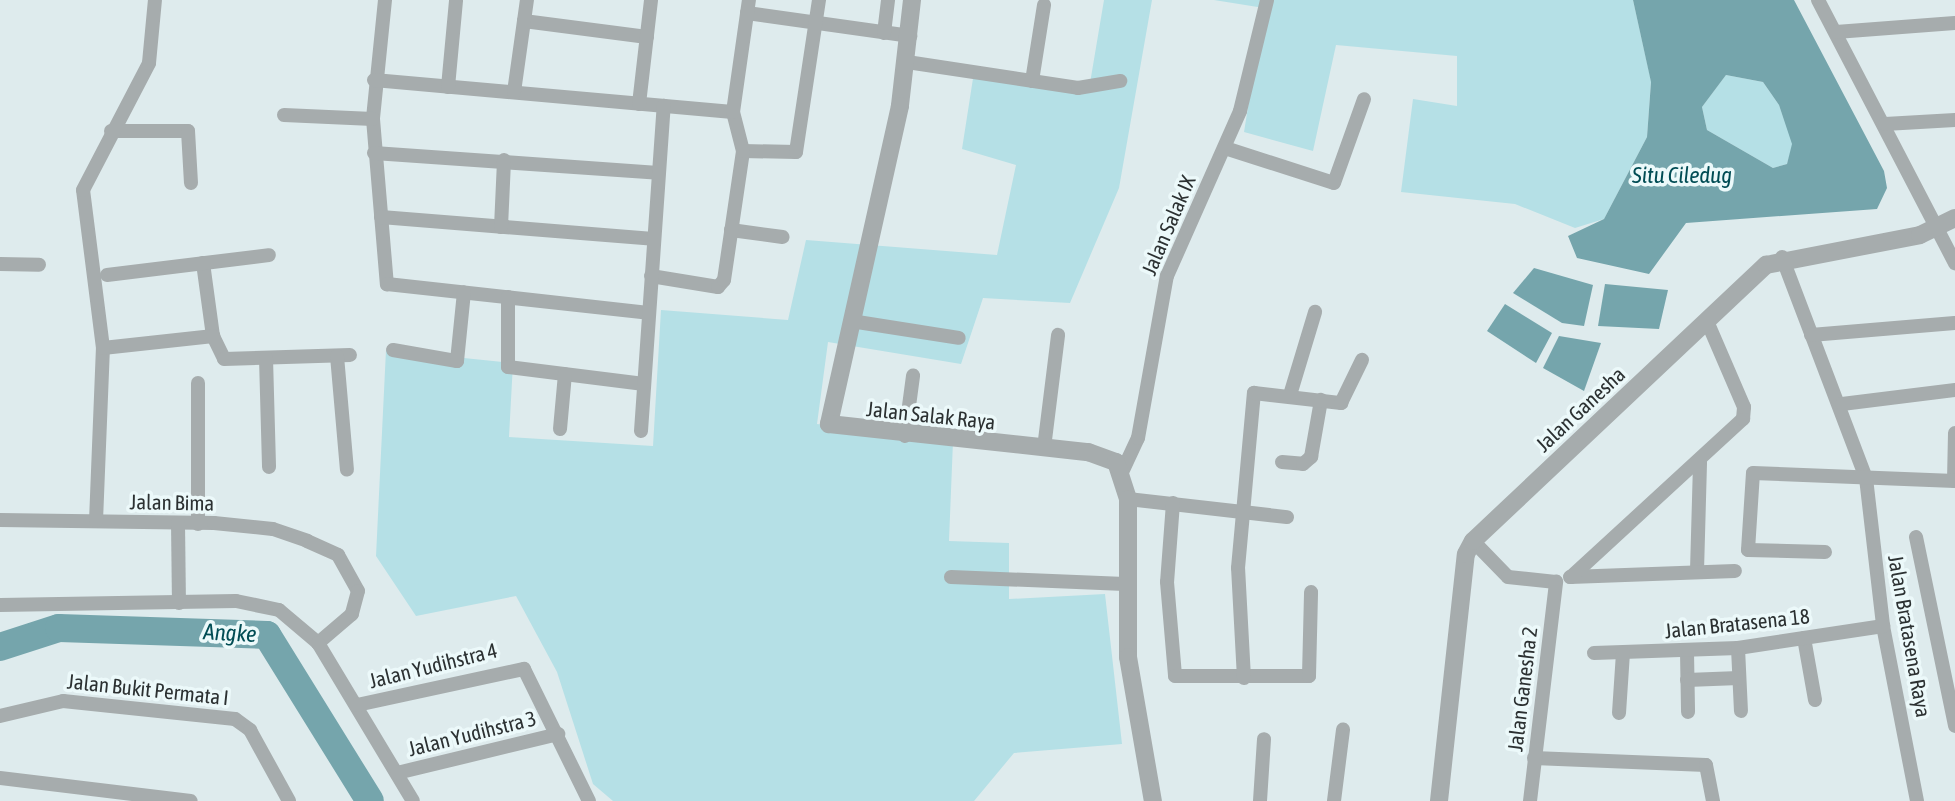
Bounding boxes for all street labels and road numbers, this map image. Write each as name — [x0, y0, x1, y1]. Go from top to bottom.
street label: Jalan Salak IX — [1136, 171, 1200, 279]
street label: Jalan Ganesha — [1530, 361, 1630, 457]
street label: Jalan Salak Raya — [865, 396, 997, 434]
street label: Jalan Bima — [130, 489, 214, 515]
street label: Jalan Bratasena Raya — [1883, 553, 1937, 719]
street label: Jalan Bratasena 18 — [1663, 603, 1811, 643]
street label: Jalan Ganesha 2 — [1502, 625, 1542, 753]
street label: Jalan Yudihstra 4 — [366, 637, 500, 693]
street label: Jalan Bukit Permata I — [66, 668, 230, 710]
street label: Jalan Yudihstra 3 — [405, 705, 539, 761]

